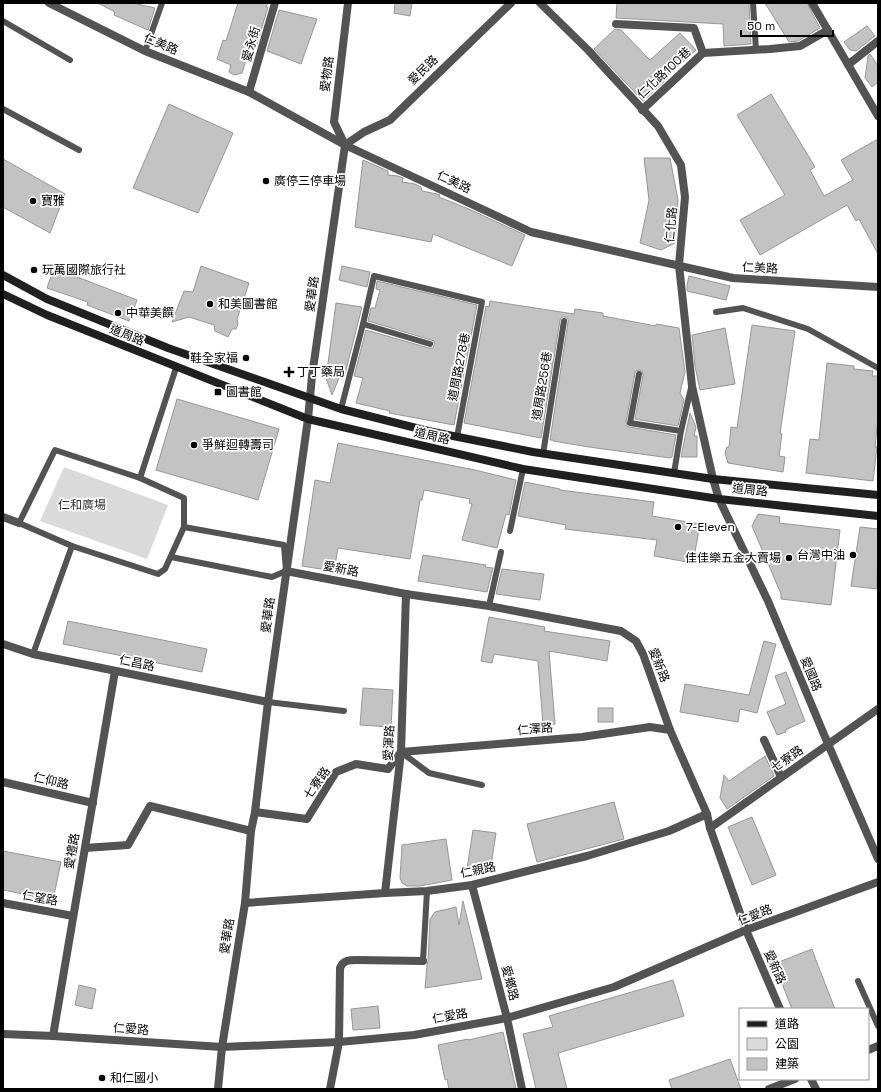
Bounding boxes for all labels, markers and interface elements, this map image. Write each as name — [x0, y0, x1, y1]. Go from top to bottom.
scale bar — [741, 12, 833, 38]
text: 50 m — [747, 18, 775, 34]
street label: 愛永街 — [238, 24, 264, 64]
street label: 仁美路 — [141, 30, 181, 58]
street label: 仁化路100巷 — [634, 44, 694, 102]
street label: 愛民路 — [404, 52, 442, 88]
street label: 愛物路 — [317, 55, 337, 93]
street label: 仁美路 — [434, 167, 474, 197]
place label: 廣停三停車場 — [274, 173, 346, 189]
marker: 廣停三停車場 — [261, 176, 271, 186]
place label: 寶雅 — [41, 193, 65, 209]
marker: 寶雅 — [28, 196, 38, 206]
street label: 仁化路 — [661, 206, 681, 244]
street label: 仁美路 — [742, 259, 778, 277]
place label: 玩萬國際旅行社 — [42, 262, 126, 278]
marker: 玩萬國際旅行社 — [29, 265, 39, 275]
street label: 愛華路 — [302, 275, 322, 313]
place label: 和美圖書館 — [218, 296, 278, 312]
marker: 和美圖書館 — [205, 299, 215, 309]
place label: 中華美饌 — [126, 305, 174, 321]
marker: 中華美饌 — [113, 308, 123, 318]
street label: 道周路 — [107, 321, 147, 349]
street label: 道周路278巷 — [445, 331, 473, 403]
place label: 鞋全家福 — [190, 350, 238, 366]
street label: 道周路256巷 — [529, 350, 555, 422]
marker: 鞋全家福 — [241, 353, 251, 363]
place label: 丁丁藥局 — [297, 364, 345, 380]
marker: 丁丁藥局 — [284, 367, 294, 377]
place label: 圖書館 — [226, 384, 262, 400]
marker: 圖書館 — [213, 387, 223, 397]
street label: 道周路 — [413, 424, 451, 448]
place label: 爭鮮迴轉壽司 — [202, 437, 274, 453]
marker: 爭鮮迴轉壽司 — [189, 440, 199, 450]
street label: 道周路 — [731, 480, 769, 500]
park label: 仁和廣場 — [58, 497, 106, 513]
place label: 7-Eleven — [686, 519, 735, 535]
marker: 7-Eleven — [673, 522, 683, 532]
place label: 台灣中油 — [797, 547, 845, 563]
place label: 佳佳樂五金大賣場 — [685, 550, 781, 566]
marker: 台灣中油 — [848, 550, 858, 560]
marker: 佳佳樂五金大賣場 — [784, 553, 794, 563]
street label: 愛新路 — [322, 558, 360, 580]
street label: 愛華路 — [258, 596, 278, 634]
street label: 愛新路 — [645, 645, 673, 685]
street label: 仁昌路 — [118, 651, 156, 675]
street label: 愛國路 — [797, 654, 825, 694]
street label: 仁澤路 — [516, 719, 554, 739]
street label: 愛渾路 — [380, 725, 398, 761]
street label: 七寮路 — [768, 742, 806, 776]
street label: 七寮路 — [300, 764, 334, 802]
street label: 仁仰路 — [32, 769, 70, 793]
street label: 愛禮路 — [61, 832, 83, 870]
street label: 仁親路 — [459, 858, 497, 882]
street label: 仁望路 — [21, 887, 59, 909]
street label: 仁愛路 — [735, 901, 775, 929]
street label: 愛華路 — [216, 917, 238, 955]
street label: 愛新路 — [760, 947, 790, 987]
street label: 愛鄉路 — [498, 964, 522, 1002]
street label: 仁愛路 — [431, 1005, 469, 1027]
legend — [739, 1008, 869, 1080]
text: 道路 — [775, 1016, 799, 1032]
street label: 仁愛路 — [112, 1020, 150, 1038]
text: 公園 — [775, 1036, 799, 1052]
text: 建築 — [775, 1056, 799, 1072]
place label: 和仁國小 — [110, 1070, 158, 1086]
marker: 和仁國小 — [97, 1073, 107, 1083]

